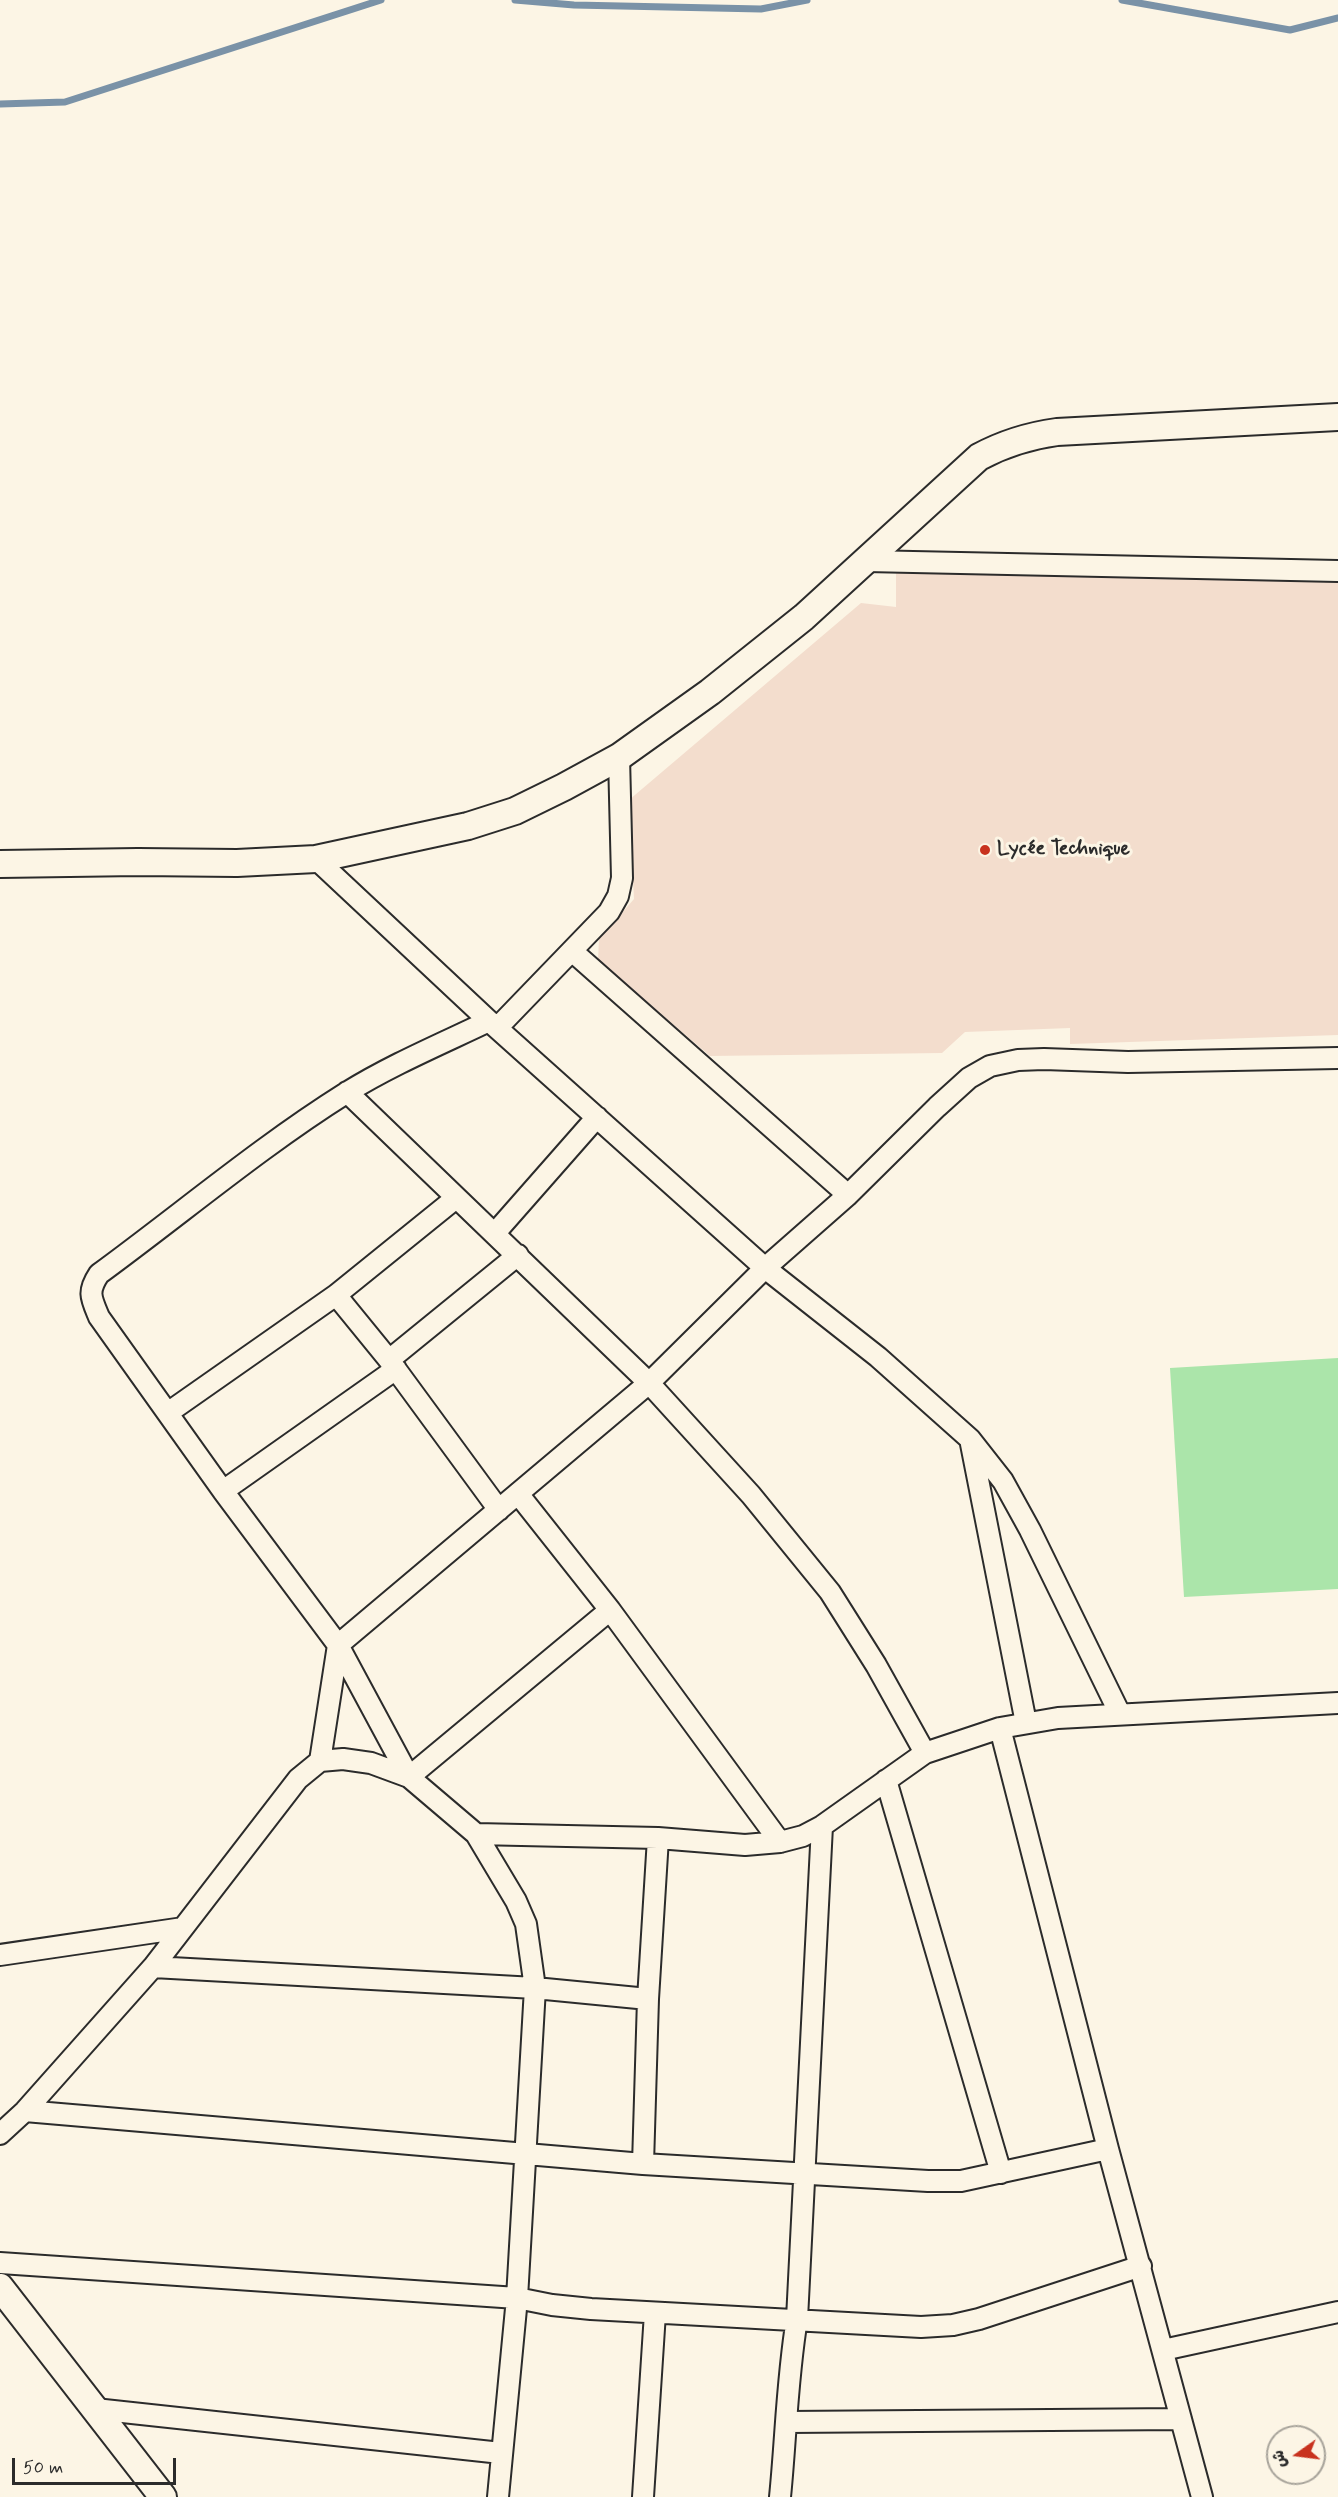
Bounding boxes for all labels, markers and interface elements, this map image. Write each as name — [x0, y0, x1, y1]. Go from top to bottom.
place label: Lycée Technique — [997, 838, 1130, 862]
marker: Lycée Technique — [978, 843, 992, 857]
north arrow — [1266, 2425, 1326, 2485]
scale bar — [15, 2446, 178, 2484]
text: ش — [1268, 2448, 1292, 2470]
text: 50 m — [23, 2456, 63, 2480]

